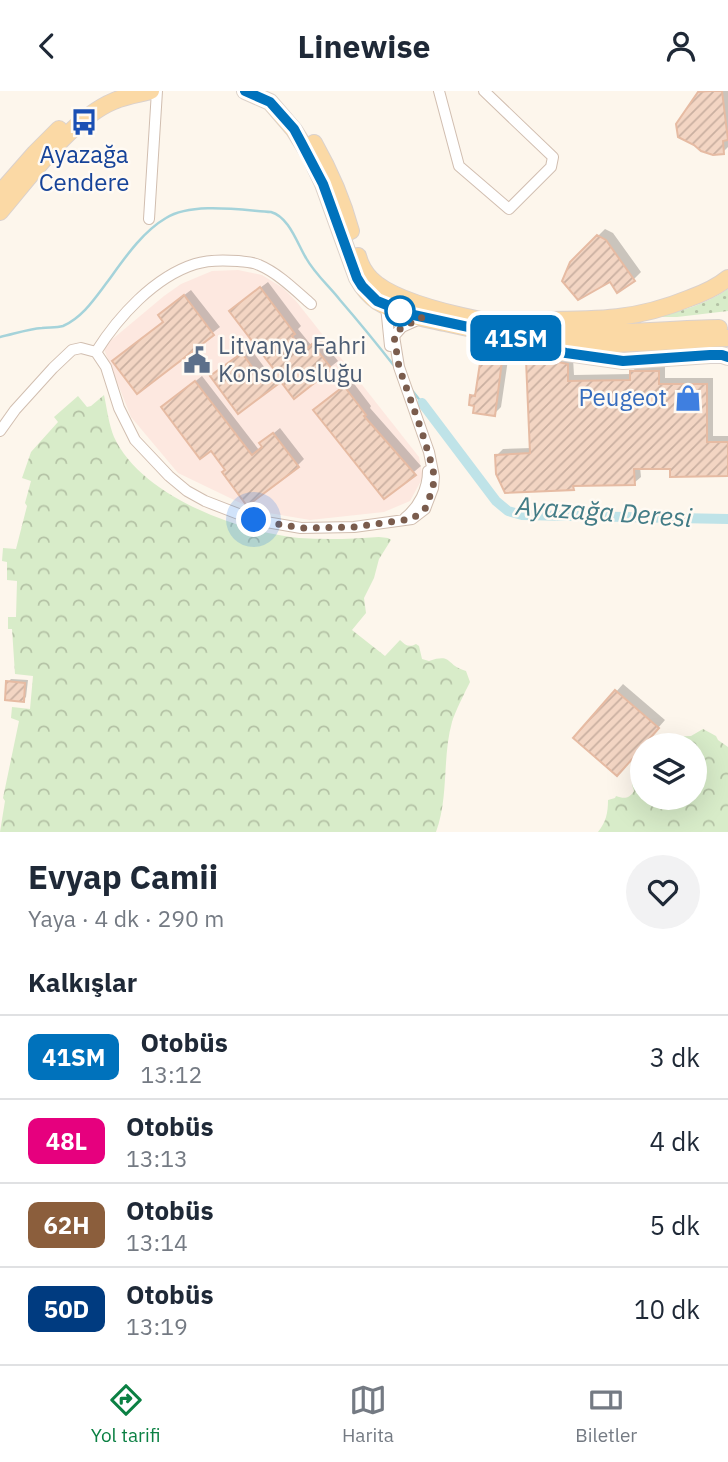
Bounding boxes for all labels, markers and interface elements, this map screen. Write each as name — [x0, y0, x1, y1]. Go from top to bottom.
text: Linewise — [297, 25, 431, 67]
icon: back — [28, 27, 66, 65]
icon: person — [662, 27, 700, 65]
bus stop icon: Ayazağa Cendere — [69, 107, 99, 137]
place label: Ayazağa Cendere — [39, 138, 129, 198]
unlabelled marker — [385, 296, 415, 326]
line badge: 41SM — [467, 315, 565, 361]
text: 41SM — [484, 322, 548, 354]
place label: Litvanya Fahri Konsolosluğu — [218, 329, 366, 389]
public building icon: Litvanya Fahri Konsolosluğu — [182, 345, 212, 375]
place label: Peugeot — [579, 381, 667, 413]
shop icon: Peugeot — [673, 383, 703, 413]
water label: Ayazağa Deresi — [514, 488, 693, 534]
your location — [236, 502, 271, 537]
map controls — [630, 733, 707, 810]
button: layers — [630, 733, 707, 810]
text: Evyap Camii — [28, 855, 218, 898]
button: heart — [626, 855, 700, 929]
text: Yaya · 4 dk · 290 m — [28, 903, 224, 933]
text: Kalkışlar — [28, 965, 137, 999]
text: Otobüs — [140, 1025, 228, 1059]
text: 3 dk — [649, 1040, 700, 1074]
text: 41SM — [42, 1041, 105, 1073]
text: 13:12 — [140, 1059, 202, 1089]
text: Otobüs — [126, 1109, 214, 1143]
text: 4 dk — [649, 1124, 700, 1158]
text: 48L — [46, 1125, 87, 1157]
text: 13:13 — [126, 1143, 188, 1173]
text: Otobüs — [126, 1193, 214, 1227]
text: 5 dk — [649, 1208, 700, 1242]
text: 62H — [43, 1209, 90, 1241]
text: 13:14 — [126, 1227, 188, 1257]
text: Otobüs — [126, 1277, 214, 1311]
text: 10 dk — [634, 1292, 700, 1326]
text: 50D — [44, 1293, 89, 1325]
text: 13:19 — [126, 1311, 188, 1341]
tab: Yol tarifi — [91, 1381, 161, 1447]
tab: Harita — [342, 1381, 394, 1447]
tab: Biletler — [575, 1381, 637, 1447]

